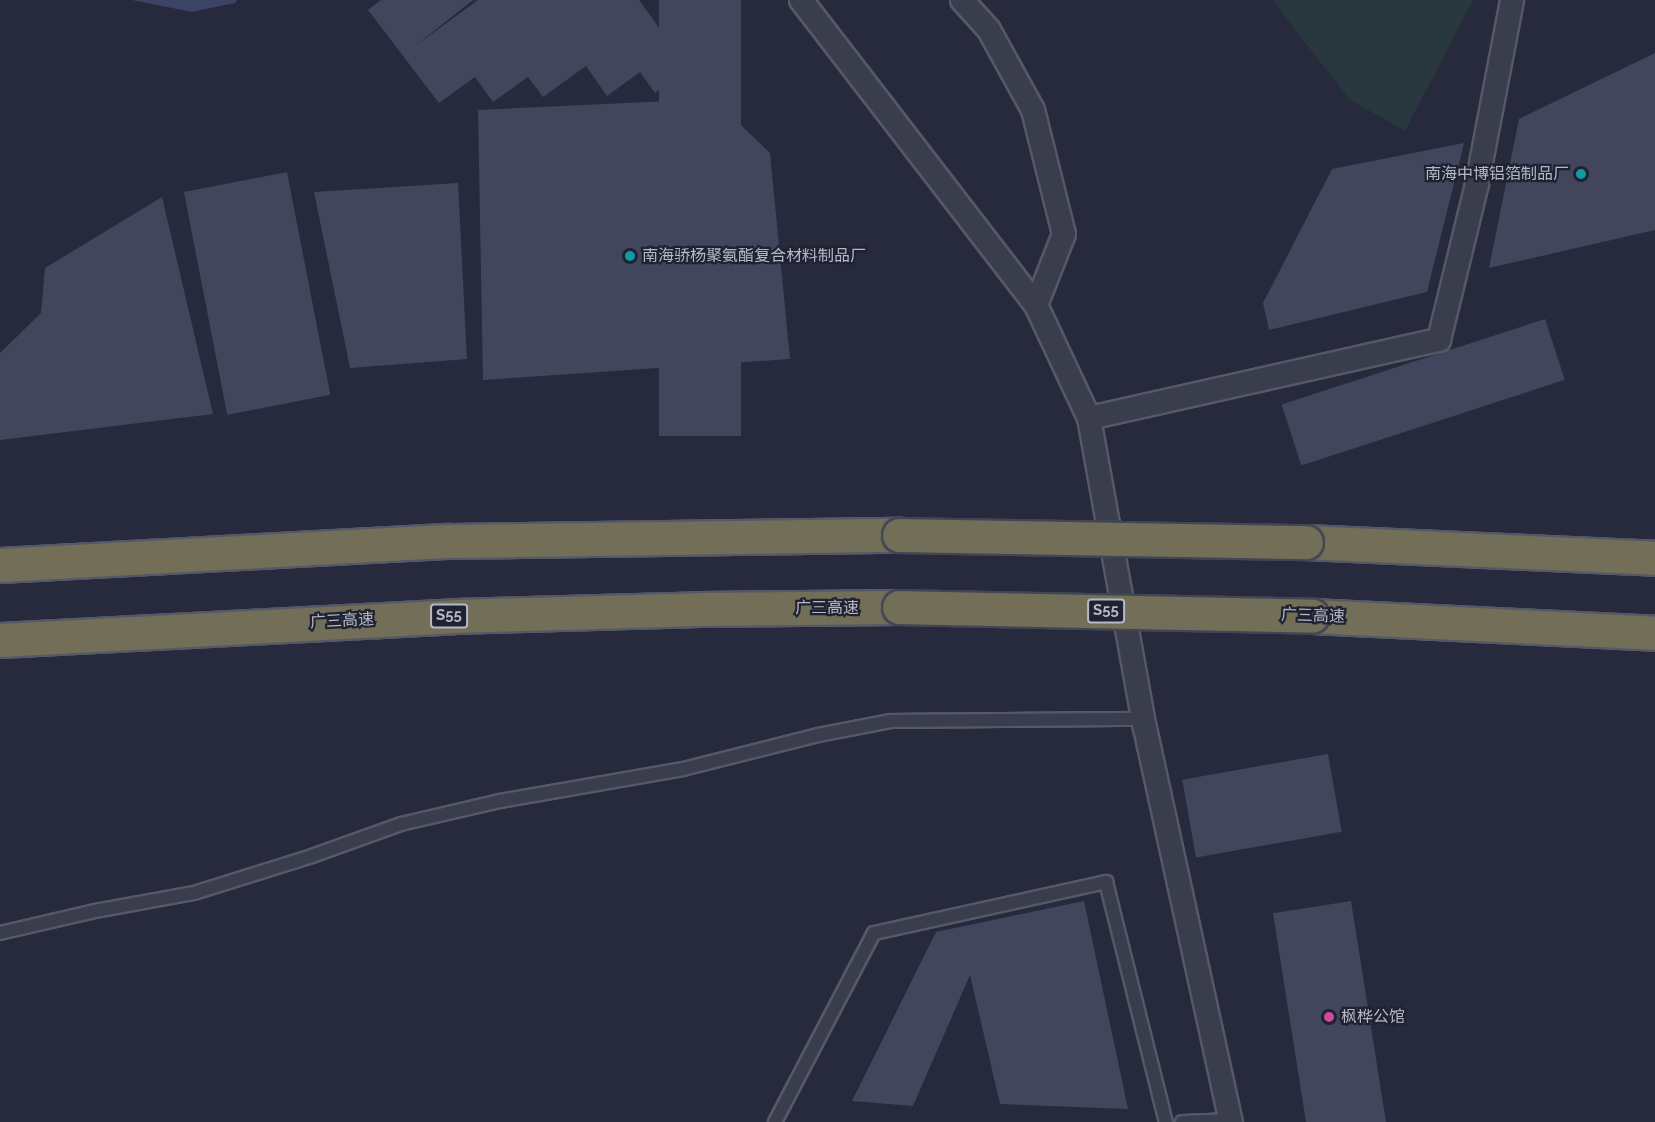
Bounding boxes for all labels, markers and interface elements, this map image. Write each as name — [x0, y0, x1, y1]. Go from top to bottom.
place label: 南海中博铝箔制品厂 — [1425, 164, 1569, 184]
marker: 南海中博铝箔制品厂 — [1574, 167, 1588, 181]
place label: 南海骄杨聚氨酯复合材料制品厂 — [642, 246, 866, 266]
marker: 南海骄杨聚氨酯复合材料制品厂 — [623, 249, 637, 263]
street label: 广三高速 — [795, 598, 859, 618]
road number: S55 — [1086, 599, 1126, 623]
road number: S55 — [430, 604, 468, 628]
street label: 广三高速 — [1281, 605, 1345, 627]
street label: 广三高速 — [310, 610, 374, 632]
place label: 枫桦公馆 — [1341, 1007, 1405, 1027]
marker: 枫桦公馆 — [1322, 1010, 1336, 1024]

